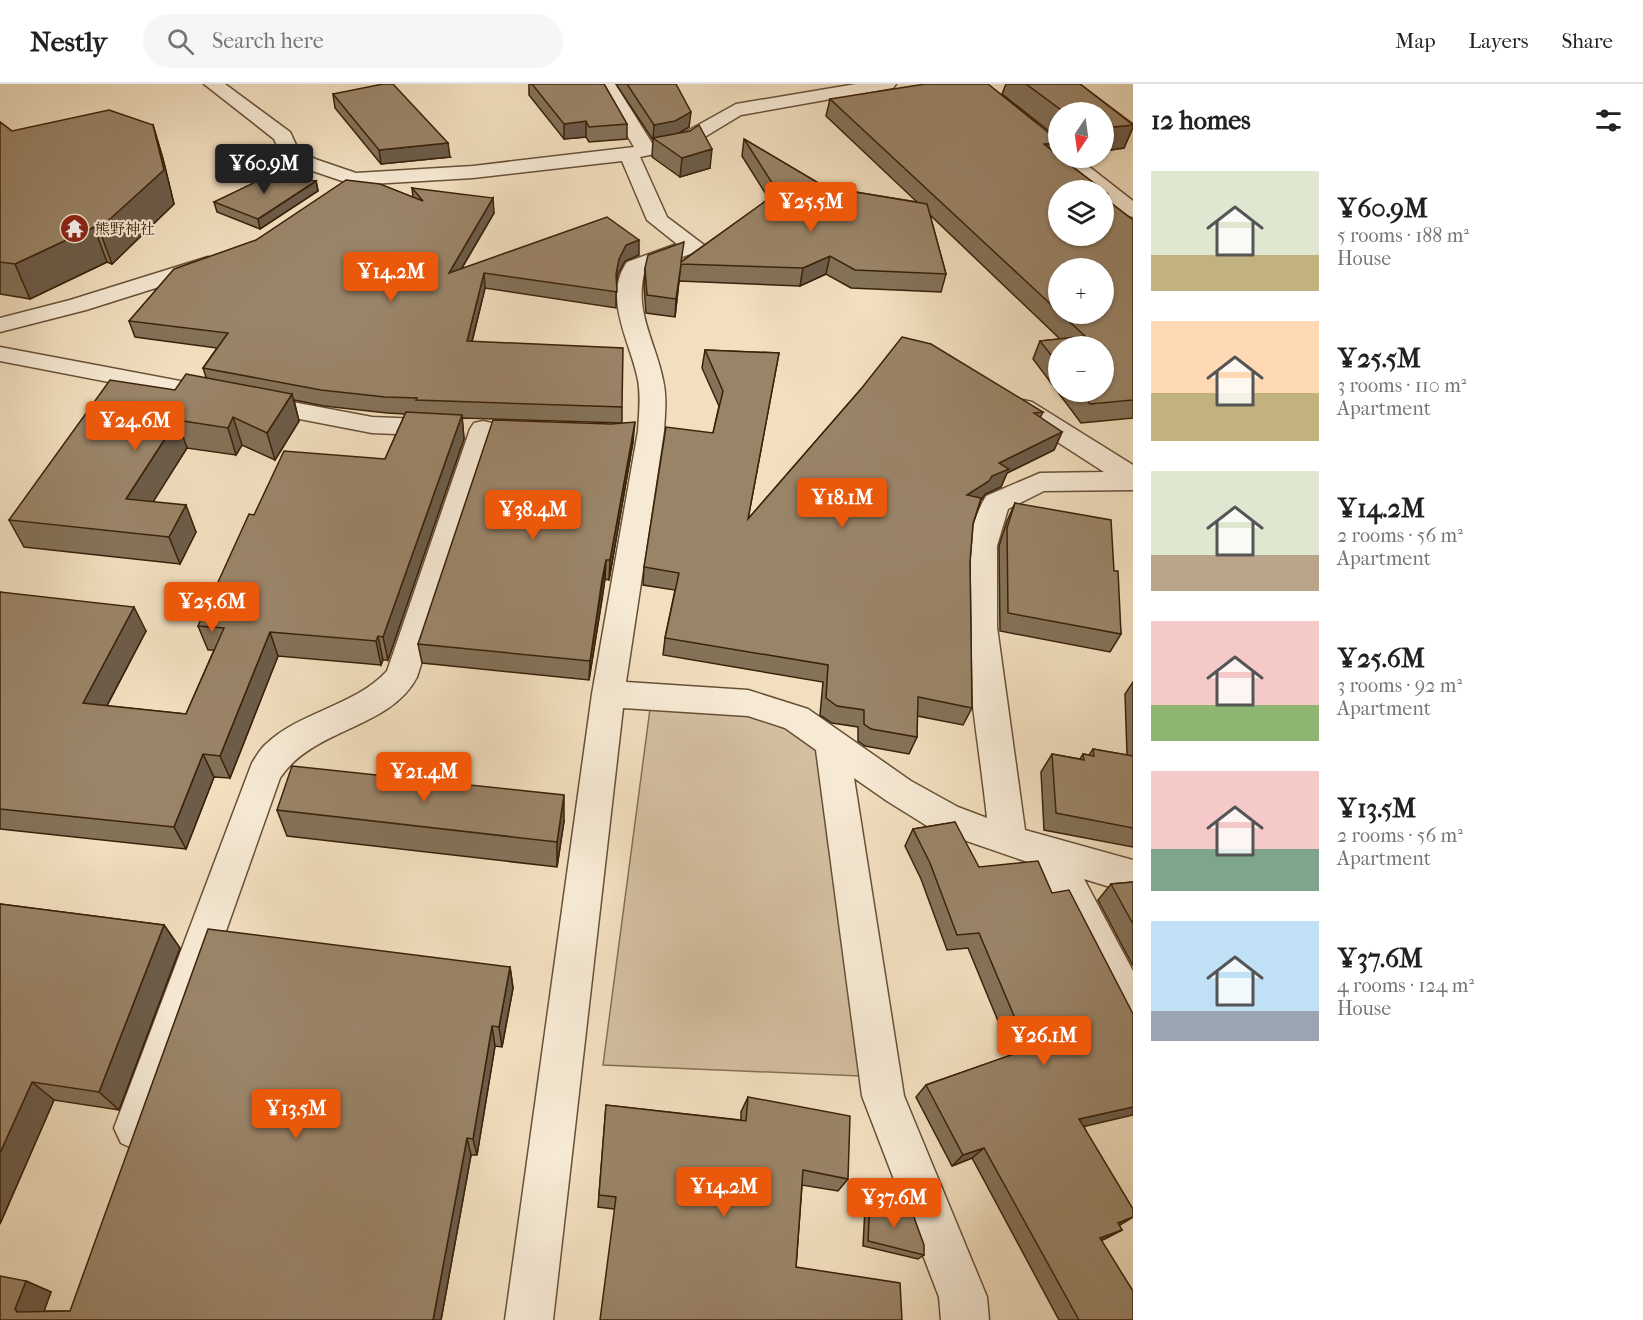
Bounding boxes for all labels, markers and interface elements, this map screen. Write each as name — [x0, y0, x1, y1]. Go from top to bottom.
search box — [143, 14, 563, 68]
text: Nestly — [30, 25, 107, 58]
icon: search — [164, 25, 197, 58]
text: Search here — [212, 28, 324, 54]
text: Map — [1395, 29, 1436, 53]
text: Layers — [1469, 29, 1528, 53]
text: Share — [1561, 29, 1613, 53]
north arrow — [1048, 102, 1114, 168]
map controls — [1048, 102, 1114, 402]
icon: filters — [1592, 104, 1625, 137]
text: 12 homes — [1151, 105, 1251, 136]
pin: ¥60.9M — [215, 144, 313, 195]
text: ¥60.9M — [229, 152, 299, 175]
button: layers — [1048, 180, 1114, 246]
pin: ¥25.5M — [762, 182, 860, 233]
text: ¥25.5M — [779, 190, 843, 213]
text: ¥60.9M — [1337, 193, 1428, 224]
icon: home — [1199, 195, 1271, 267]
temple icon: 熊野神社 — [58, 213, 90, 245]
place label: 熊野神社 — [95, 220, 155, 238]
text: 5 rooms · 188 m² — [1337, 224, 1469, 247]
text: House — [1337, 247, 1391, 270]
pin: ¥14.2M — [342, 252, 440, 303]
button: + — [1048, 258, 1114, 324]
text: ¥14.2M — [357, 260, 425, 283]
button: − — [1048, 336, 1114, 402]
text: ¥25.5M — [1337, 343, 1421, 374]
icon: home — [1199, 345, 1271, 417]
text: 3 rooms · 110 m² — [1337, 374, 1466, 397]
text: Apartment — [1337, 397, 1431, 420]
pin: ¥24.6M — [86, 401, 184, 452]
text: ¥24.6M — [99, 409, 171, 432]
pin: ¥18.1M — [793, 478, 891, 529]
text: ¥18.1M — [811, 486, 873, 509]
pin: ¥38.4M — [484, 490, 582, 541]
text: ¥14.2M — [1337, 493, 1425, 524]
icon: home — [1199, 495, 1271, 567]
text: ¥38.4M — [499, 498, 567, 521]
text: 2 rooms · 56 m² — [1337, 524, 1463, 547]
text: Apartment — [1337, 547, 1431, 570]
pin: ¥25.6M — [163, 582, 261, 633]
text: ¥25.6M — [178, 590, 246, 613]
text: ¥25.6M — [1337, 643, 1425, 674]
icon: home — [1199, 645, 1271, 717]
text: 3 rooms · 92 m² — [1337, 674, 1462, 697]
text: Apartment — [1337, 697, 1431, 720]
pin: ¥21.4M — [375, 752, 473, 803]
text: ¥21.4M — [390, 760, 458, 783]
text: ¥13.5M — [1337, 793, 1416, 824]
icon: home — [1199, 795, 1271, 867]
text: 2 rooms · 56 m² — [1337, 824, 1463, 847]
text: Apartment — [1337, 847, 1431, 870]
text: ¥37.6M — [1337, 943, 1423, 974]
icon: home — [1199, 945, 1271, 1017]
text: 4 rooms · 124 m² — [1337, 974, 1474, 997]
text: House — [1337, 997, 1391, 1020]
pin: ¥26.1M — [995, 1016, 1093, 1067]
text: ¥26.1M — [1011, 1024, 1077, 1047]
pin: ¥13.5M — [247, 1089, 345, 1140]
text: ¥13.5M — [266, 1097, 326, 1120]
pin: ¥14.2M — [675, 1167, 773, 1218]
text: ¥14.2M — [690, 1175, 758, 1198]
pin: ¥37.6M — [845, 1178, 943, 1229]
text: ¥37.6M — [861, 1186, 927, 1209]

